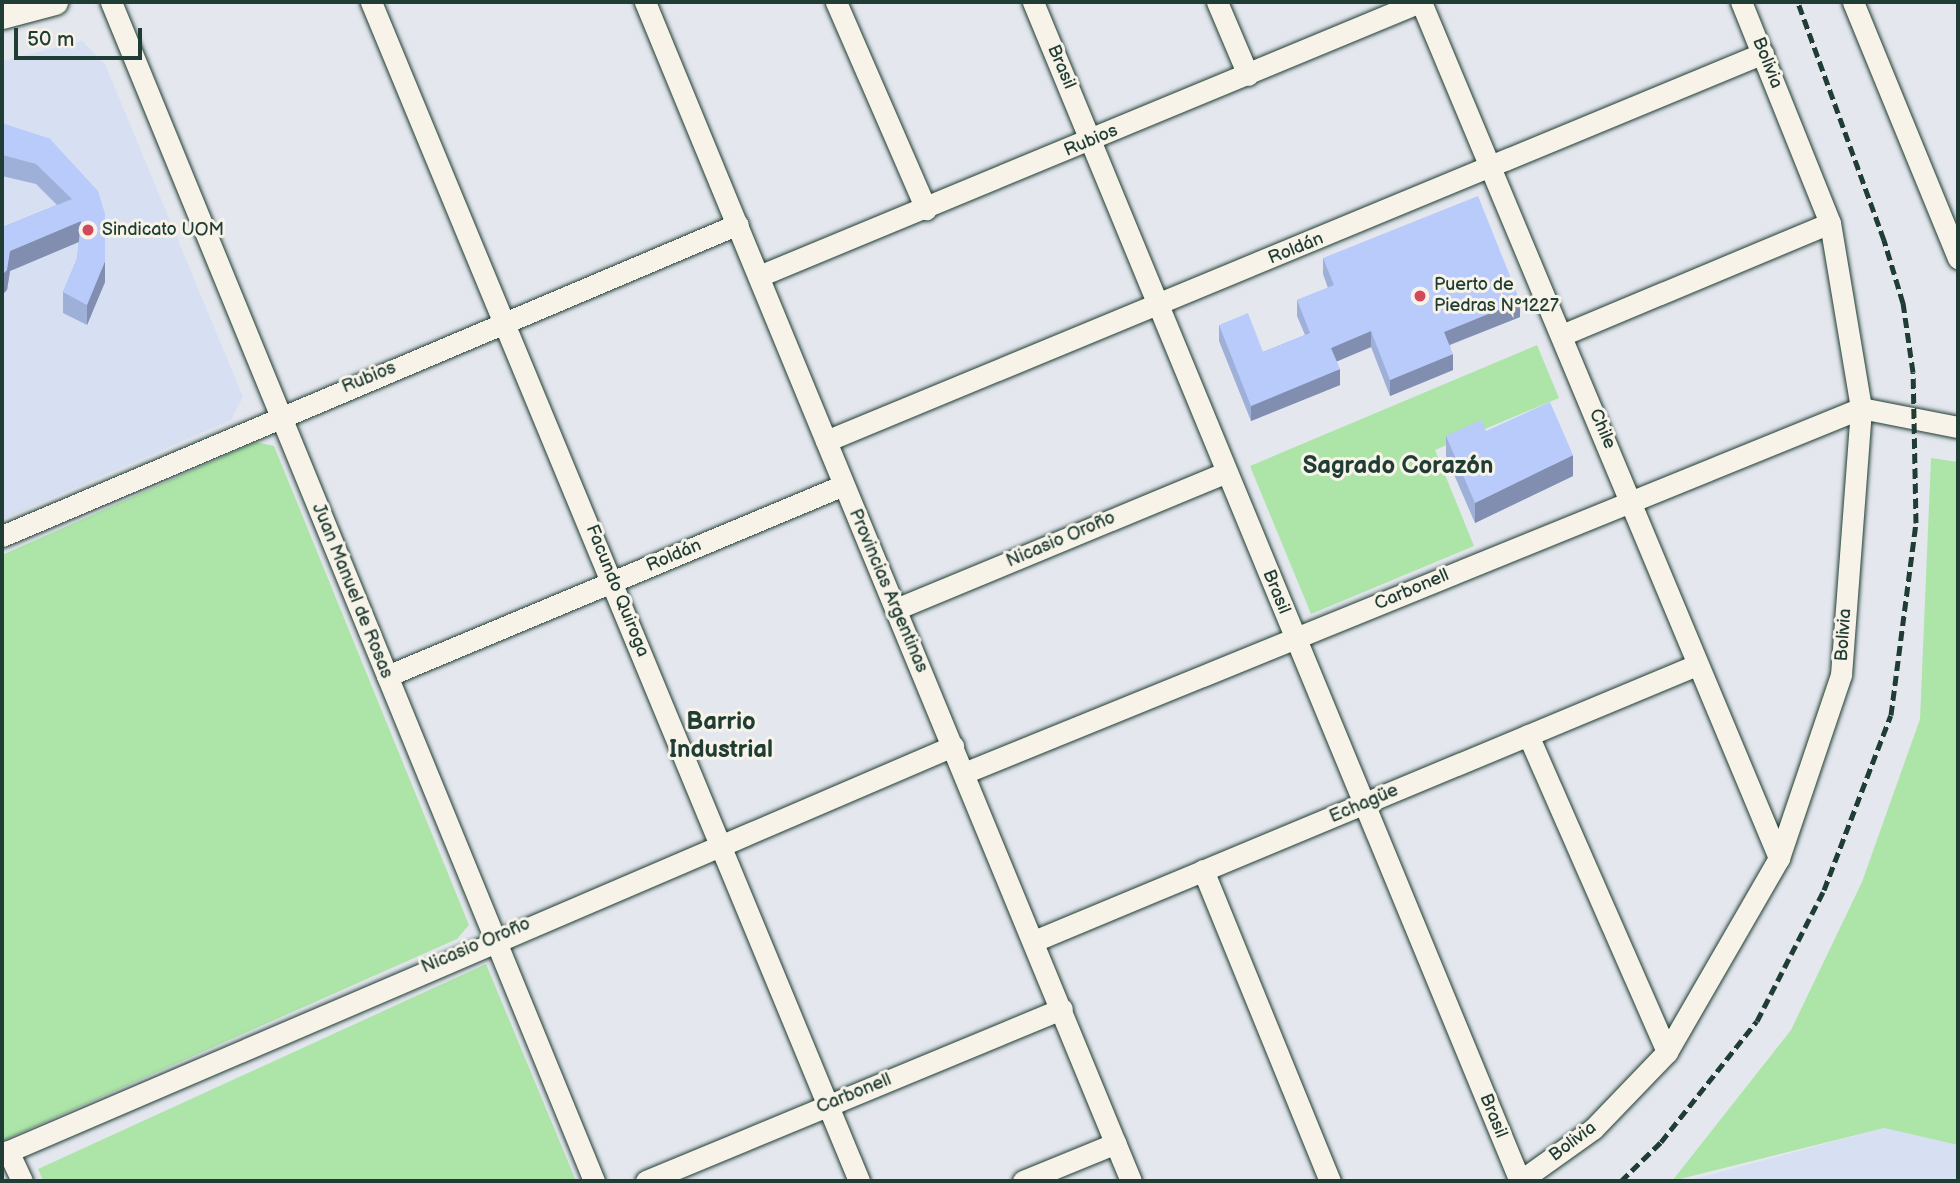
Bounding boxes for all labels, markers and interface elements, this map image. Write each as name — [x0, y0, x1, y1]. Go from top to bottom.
scale bar — [18, 14, 145, 58]
text: 50 m — [27, 27, 74, 52]
street label: Bolivia — [1747, 34, 1787, 92]
street label: Brasil — [1042, 42, 1080, 92]
street label: Rubios — [1061, 120, 1121, 162]
place label: Sindicato UOM — [102, 219, 224, 241]
marker: Sindicato UOM — [80, 222, 96, 238]
street label: Roldán — [1265, 228, 1327, 270]
place label: Puerto de Piedras Nº1227 — [1434, 275, 1559, 318]
marker: Puerto de Piedras Nº1227 — [1412, 288, 1428, 304]
street label: Rubios — [339, 357, 399, 399]
street label: Chile — [1584, 406, 1620, 452]
district label: Sagrado Corazón — [1303, 452, 1493, 480]
street label: Juan Manuel de Rosas — [307, 500, 397, 682]
street label: Provincias Argentinas — [844, 506, 932, 676]
street label: Nicasio Oroño — [1003, 507, 1119, 573]
street label: Facundo Quiroga — [581, 522, 653, 660]
street label: Roldán — [643, 535, 705, 577]
street label: Carbonell — [1372, 565, 1452, 615]
street label: Brasil — [1257, 567, 1295, 617]
street label: Bolivia — [1831, 608, 1857, 662]
district label: Barrio Industrial — [669, 708, 773, 764]
street label: Echagüe — [1326, 780, 1402, 828]
street label: Nicasio Oroño — [418, 913, 534, 979]
street label: Carbonell — [813, 1069, 895, 1119]
street label: Brasil — [1474, 1091, 1512, 1141]
street label: Bolivia — [1545, 1117, 1601, 1167]

